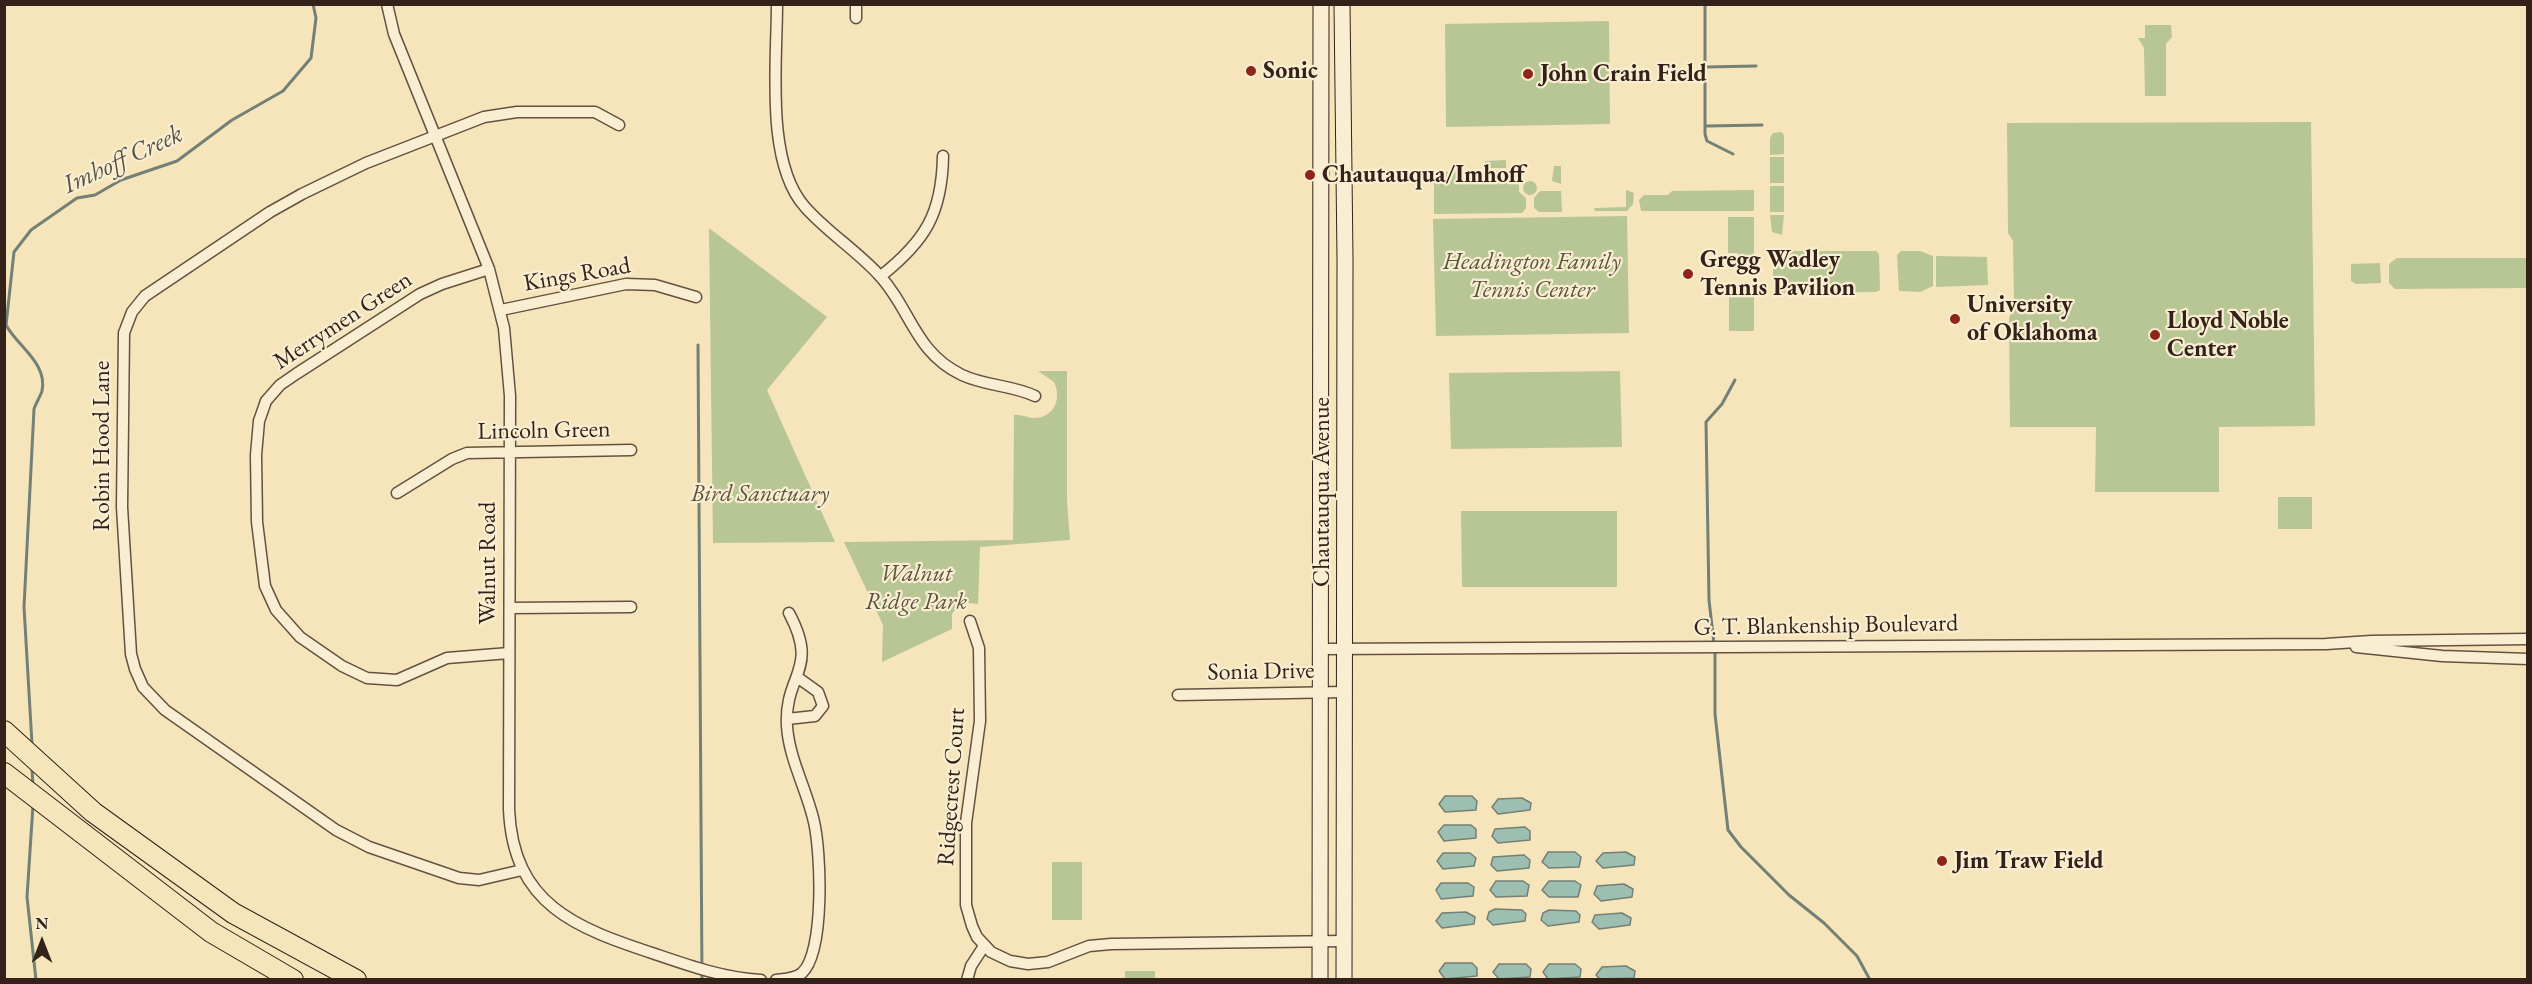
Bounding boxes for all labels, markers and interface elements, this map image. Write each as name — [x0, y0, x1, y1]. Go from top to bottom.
place label: Sonic — [1263, 57, 1318, 85]
place label: John Crain Field — [1540, 60, 1707, 88]
marker: Sonic — [1244, 64, 1258, 78]
marker: John Crain Field — [1521, 67, 1535, 81]
water label: Imhoff Creek — [58, 119, 188, 201]
place label: Chautauqua/Imhoff — [1322, 161, 1525, 189]
marker: Chautauqua/Imhoff — [1303, 168, 1317, 182]
place label: Gregg Wadley Tennis Pavilion — [1700, 246, 1855, 302]
park label: Headington Family Tennis Center — [1443, 248, 1621, 304]
street label: Kings Road — [521, 251, 633, 299]
street label: Merrymen Green — [268, 266, 418, 376]
marker: Gregg Wadley Tennis Pavilion — [1681, 267, 1695, 281]
place label: University of Oklahoma — [1967, 291, 2097, 347]
place label: Lloyd Noble Center — [2167, 307, 2289, 363]
marker: University of Oklahoma — [1948, 312, 1962, 326]
marker: Lloyd Noble Center — [2148, 328, 2162, 342]
street label: Robin Hood Lane — [88, 361, 116, 531]
street label: Chautauqua Avenue — [1308, 397, 1336, 587]
street label: Lincoln Green — [477, 415, 611, 447]
park label: Bird Sanctuary — [691, 480, 829, 508]
street label: Walnut Road — [474, 502, 502, 624]
park label: Walnut Ridge Park — [865, 560, 967, 616]
street label: G. T. Blankenship Boulevard — [1693, 609, 1959, 643]
street label: Sonia Drive — [1207, 657, 1315, 687]
street label: Ridgecrest Court — [932, 707, 972, 867]
place label: Jim Traw Field — [1954, 847, 2104, 875]
marker: Jim Traw Field — [1935, 854, 1949, 868]
north arrow — [12, 912, 72, 972]
text: N — [36, 913, 48, 934]

